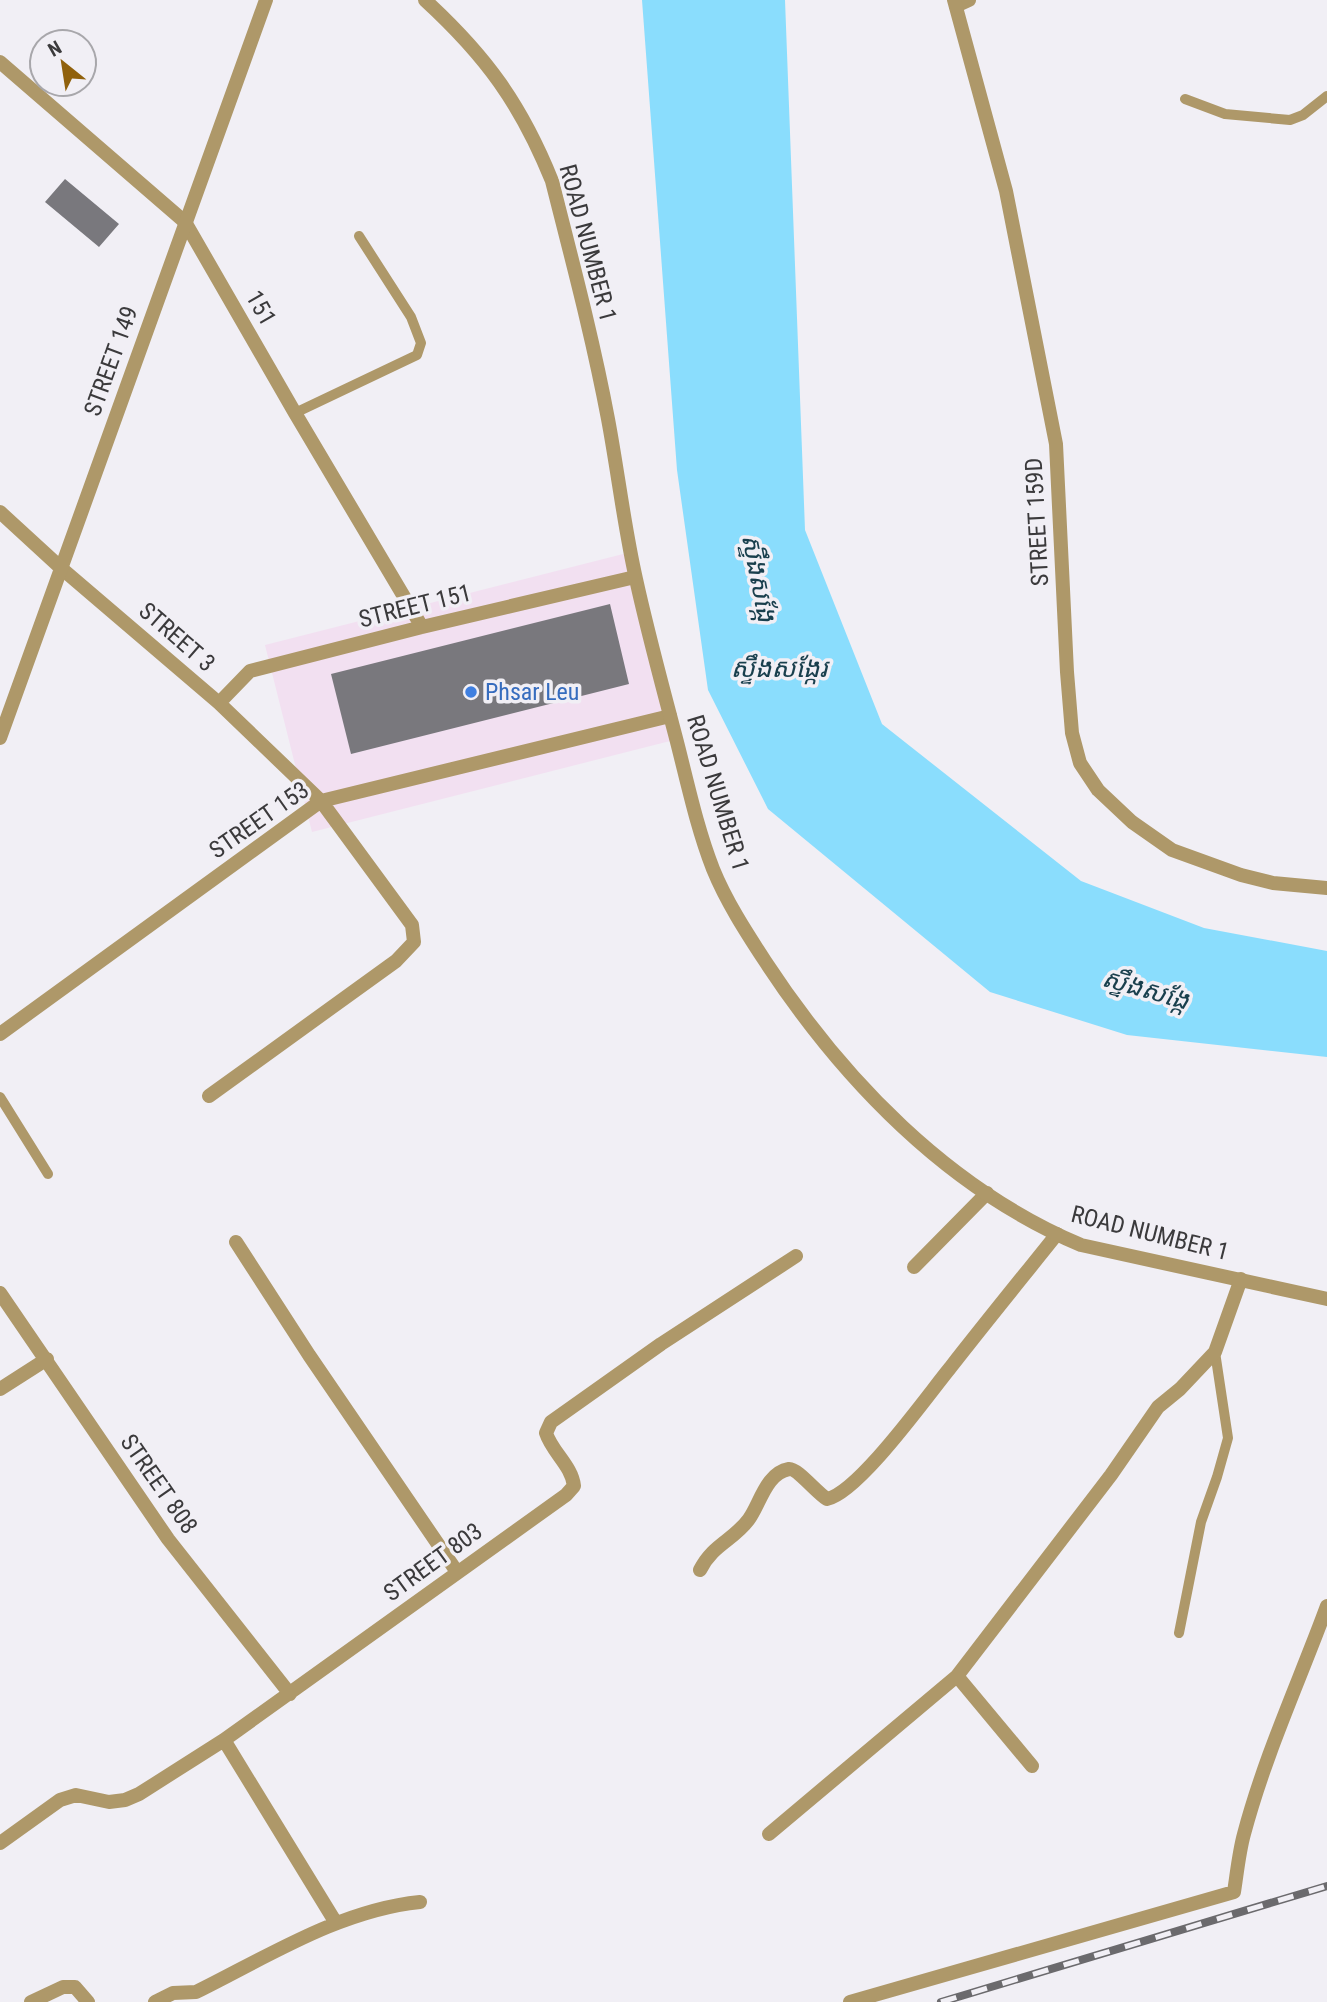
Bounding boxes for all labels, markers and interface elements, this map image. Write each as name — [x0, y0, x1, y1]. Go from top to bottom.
north arrow — [28, 28, 98, 98]
text: N — [44, 36, 66, 62]
street label: ROAD NUMBER 1 — [554, 161, 622, 325]
street label: 151 — [240, 286, 282, 330]
street label: STREET 149 — [78, 302, 144, 420]
street label: STREET 159D — [1020, 457, 1054, 587]
water label: ស្ទឹងសង្កែ — [734, 532, 783, 625]
street label: STREET 151 — [356, 579, 474, 633]
street label: STREET 3 — [133, 597, 221, 677]
water label: ស្ទឹងសង្កែរ — [731, 653, 831, 685]
place label: Phsar Leu — [485, 678, 579, 706]
marker: Phsar Leu — [463, 684, 479, 700]
street label: ROAD NUMBER 1 — [681, 712, 755, 874]
street label: STREET 153 — [204, 776, 314, 864]
water label: ស្ទឹងសង្កែ — [1099, 962, 1193, 1017]
street label: ROAD NUMBER 1 — [1068, 1200, 1232, 1266]
street label: STREET 808 — [115, 1429, 203, 1539]
street label: STREET 803 — [378, 1517, 488, 1607]

